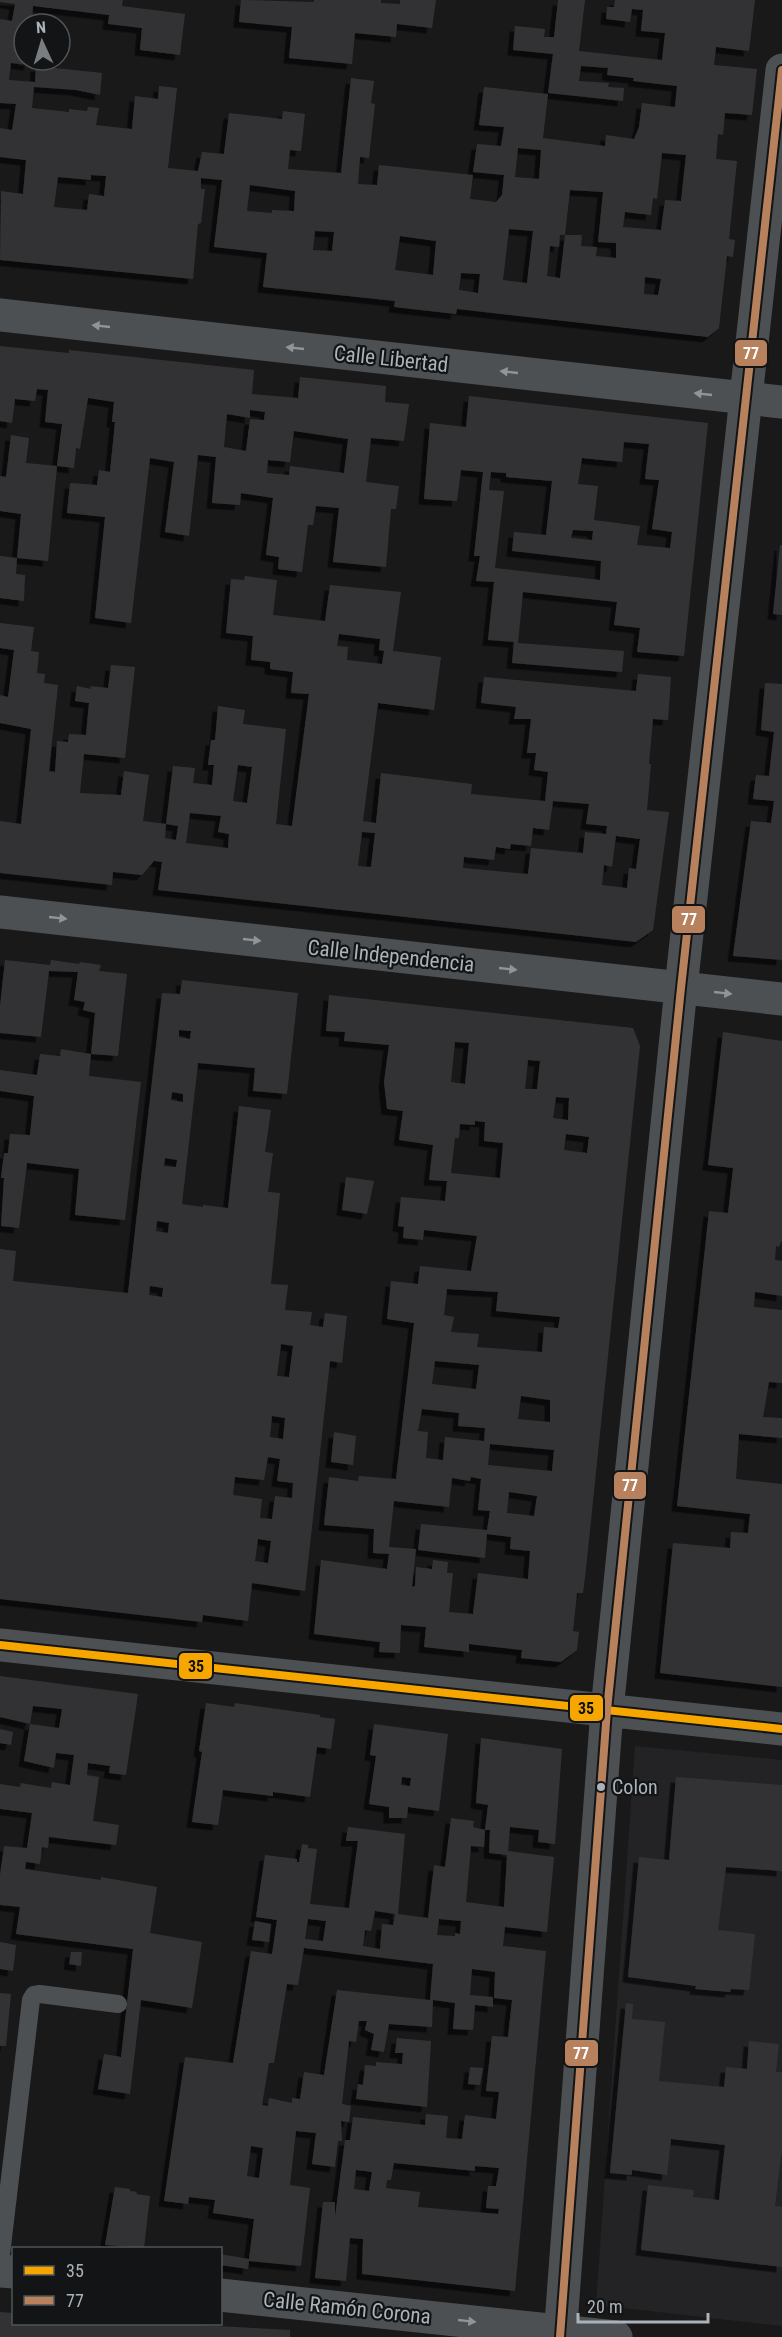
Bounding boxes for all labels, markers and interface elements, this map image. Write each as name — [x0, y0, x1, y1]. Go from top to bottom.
north arrow — [12, 12, 72, 72]
text: N — [35, 18, 47, 37]
one-way arrow — [91, 321, 110, 331]
line badge: 77 — [734, 339, 768, 367]
street label: Calle Libertad — [333, 341, 449, 377]
one-way arrow — [285, 343, 304, 353]
text: 77 — [743, 344, 759, 363]
one-way arrow — [500, 367, 519, 377]
one-way arrow — [693, 389, 712, 398]
line badge: 77 — [671, 905, 706, 934]
text: 77 — [681, 910, 697, 929]
one-way arrow — [49, 913, 68, 923]
one-way arrow — [242, 935, 261, 945]
street label: Calle Independencia — [307, 935, 475, 977]
one-way arrow — [499, 964, 518, 974]
one-way arrow — [714, 988, 733, 998]
line badge: 77 — [613, 1471, 647, 1500]
text: 77 — [622, 1476, 638, 1495]
line badge: 35 — [178, 1652, 213, 1680]
text: 35 — [188, 1657, 204, 1676]
line badge: 35 — [569, 1694, 604, 1722]
text: 35 — [578, 1699, 594, 1718]
place label: Colon — [612, 1775, 658, 1799]
marker: Colon — [595, 1781, 607, 1793]
line badge: 77 — [564, 2039, 599, 2067]
text: 77 — [573, 2044, 589, 2063]
legend — [12, 2247, 222, 2325]
text: 35 — [66, 2260, 84, 2281]
scale bar — [578, 2286, 708, 2324]
street label: Calle Ramón Corona — [262, 2287, 432, 2329]
text: 77 — [66, 2290, 84, 2311]
text: 20 m — [587, 2296, 622, 2317]
one-way arrow — [457, 2316, 476, 2326]

